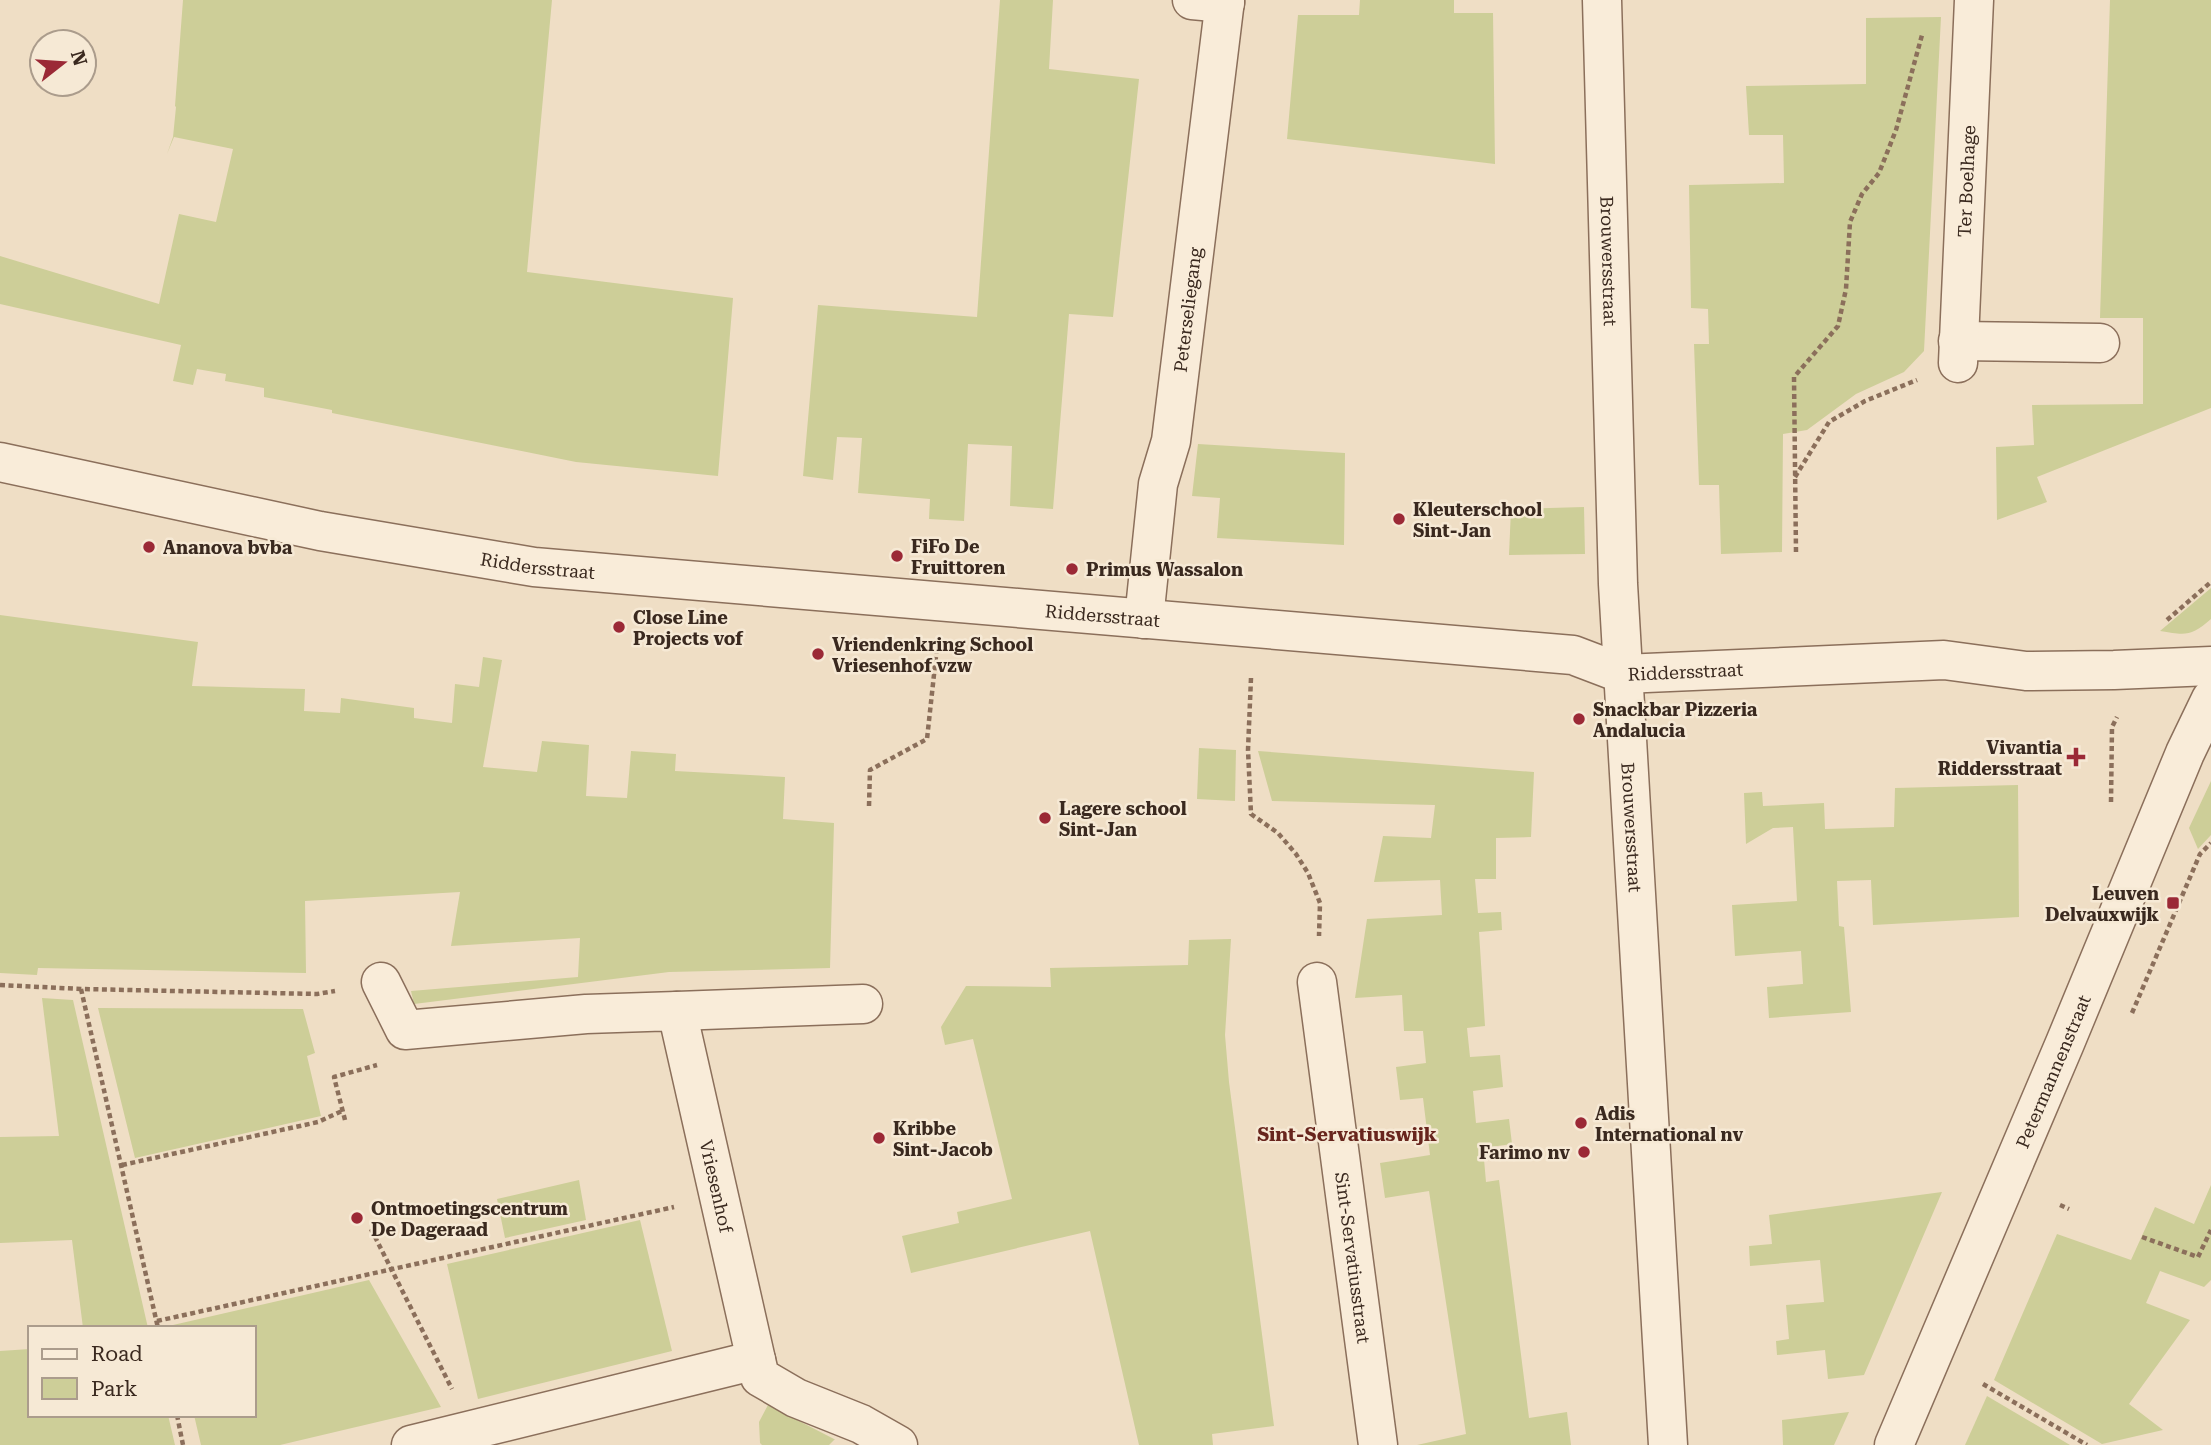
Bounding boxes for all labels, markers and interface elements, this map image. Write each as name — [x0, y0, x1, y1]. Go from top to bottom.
north arrow — [28, 28, 98, 98]
text: N — [66, 48, 92, 69]
street label: Ter Boelhage — [1953, 125, 1979, 238]
street label: Brouwersstraat — [1597, 196, 1621, 327]
street label: Peterseliegang — [1169, 245, 1205, 373]
place label: Kleuterschool Sint-Jan — [1413, 499, 1542, 541]
marker: Kleuterschool Sint-Jan — [1391, 511, 1407, 527]
place label: FiFo De Fruittoren — [911, 536, 1005, 578]
place label: Ananova bvba — [163, 537, 293, 558]
marker: Ananova bvba — [141, 539, 157, 555]
street label: Riddersstraat — [479, 548, 596, 583]
marker: FiFo De Fruittoren — [889, 548, 905, 564]
place label: Primus Wassalon — [1086, 559, 1243, 580]
marker: Primus Wassalon — [1064, 561, 1080, 577]
street label: Riddersstraat — [1044, 600, 1161, 631]
place label: Close Line Projects vof — [633, 607, 744, 649]
marker: Close Line Projects vof — [611, 619, 627, 635]
place label: Vriendenkring School Vriesenhof vzw — [832, 634, 1033, 676]
marker: Vriendenkring School Vriesenhof vzw — [810, 646, 826, 662]
street label: Riddersstraat — [1627, 658, 1744, 684]
place label: Snackbar Pizzeria Andalucia — [1593, 699, 1758, 741]
marker: Snackbar Pizzeria Andalucia — [1571, 711, 1587, 727]
place label: Vivantia Riddersstraat — [1938, 737, 2062, 779]
marker: Vivantia Riddersstraat — [2068, 749, 2084, 765]
street label: Brouwersstraat — [1618, 762, 1646, 893]
place label: Lagere school Sint-Jan — [1059, 798, 1187, 840]
marker: Lagere school Sint-Jan — [1037, 810, 1053, 826]
place label: Leuven Delvauxwijk — [2045, 883, 2160, 925]
marker: Leuven Delvauxwijk — [2165, 895, 2181, 911]
street label: Petermannenstraat — [2011, 991, 2094, 1151]
place label: Adis International nv — [1595, 1103, 1744, 1145]
marker: Adis International nv — [1573, 1115, 1589, 1131]
place label: Kribbe Sint-Jacob — [893, 1118, 993, 1160]
district label: Sint-Servatiuswijk — [1257, 1123, 1437, 1146]
marker: Kribbe Sint-Jacob — [871, 1130, 887, 1146]
street label: Vriesenhof — [696, 1138, 738, 1235]
place label: Farimo nv — [1479, 1142, 1570, 1163]
marker: Farimo nv — [1576, 1144, 1592, 1160]
street label: Sint-Servatiusstraat — [1332, 1171, 1375, 1345]
place label: Ontmoetingscentrum De Dageraad — [371, 1198, 569, 1240]
marker: Ontmoetingscentrum De Dageraad — [349, 1210, 365, 1226]
legend — [28, 1326, 256, 1417]
text: Road — [91, 1342, 143, 1366]
text: Park — [91, 1377, 137, 1401]

